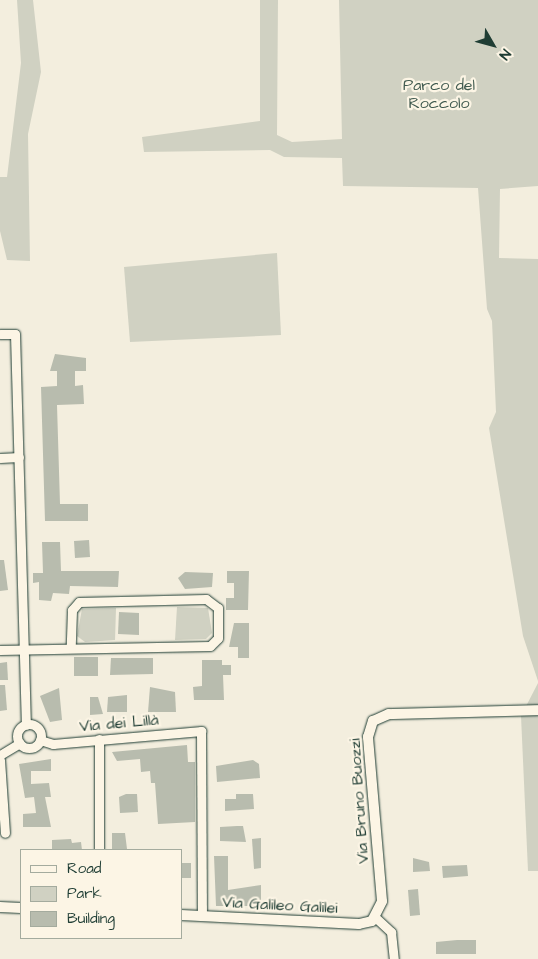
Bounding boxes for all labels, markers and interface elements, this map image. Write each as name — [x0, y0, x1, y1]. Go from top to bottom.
north arrow — [468, 20, 518, 70]
text: N — [494, 45, 515, 64]
park label: Parco del Roccolo — [403, 75, 475, 113]
street label: Via dei Lillà — [79, 710, 159, 736]
street label: Via Bruno Buozzi — [345, 738, 373, 864]
legend — [20, 849, 182, 939]
text: Road — [67, 858, 101, 879]
text: Park — [67, 883, 102, 904]
street label: Via Galileo Galilei — [222, 892, 338, 918]
text: Building — [67, 908, 115, 929]

